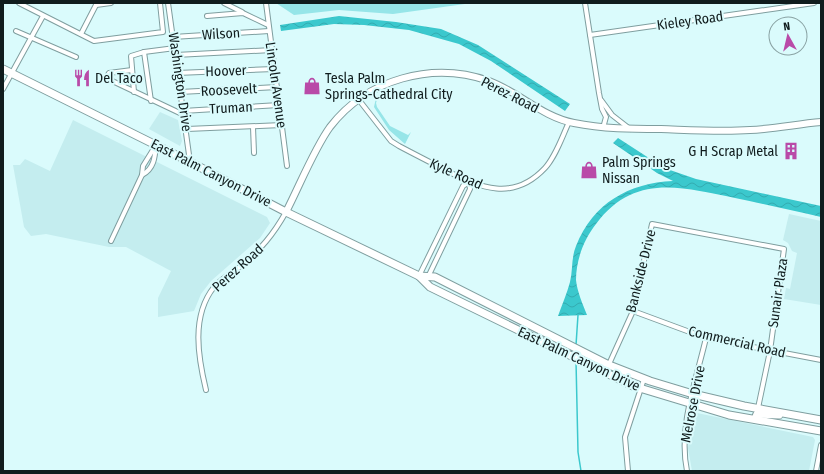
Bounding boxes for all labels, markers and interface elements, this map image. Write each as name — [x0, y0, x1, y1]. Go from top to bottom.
street label: Kieley Road — [656, 8, 724, 34]
north arrow — [768, 16, 808, 56]
text: N — [783, 20, 791, 33]
street label: Wilson — [201, 24, 241, 44]
street label: Washington Drive — [165, 31, 195, 133]
street label: Lincoln Avenue — [262, 41, 290, 129]
street label: Hoover — [205, 62, 247, 80]
restaurant icon: Del Taco — [72, 68, 92, 88]
place label: Del Taco — [95, 70, 143, 87]
place label: Tesla Palm Springs-Cathedral City — [325, 70, 453, 103]
street label: Perez Road — [478, 73, 542, 117]
shop icon: Tesla Palm Springs-Cathedral City — [302, 76, 322, 96]
street label: Roosevelt — [200, 80, 258, 100]
street label: Truman — [209, 98, 253, 118]
street label: East Palm Canyon Drive — [148, 135, 274, 211]
building icon: G H Scrap Metal — [781, 141, 801, 161]
place label: G H Scrap Metal — [688, 143, 778, 160]
place label: Palm Springs Nissan — [602, 154, 676, 187]
street label: Kyle Road — [427, 155, 485, 193]
shop icon: Palm Springs Nissan — [579, 160, 599, 180]
street label: Bankside Drive — [622, 228, 660, 314]
street label: Perez Road — [209, 241, 267, 295]
street label: Sunair Plaza — [765, 257, 791, 329]
street label: East Palm Canyon Drive — [515, 323, 643, 395]
street label: Commercial Road — [687, 323, 787, 361]
street label: Melrose Drive — [677, 364, 709, 444]

